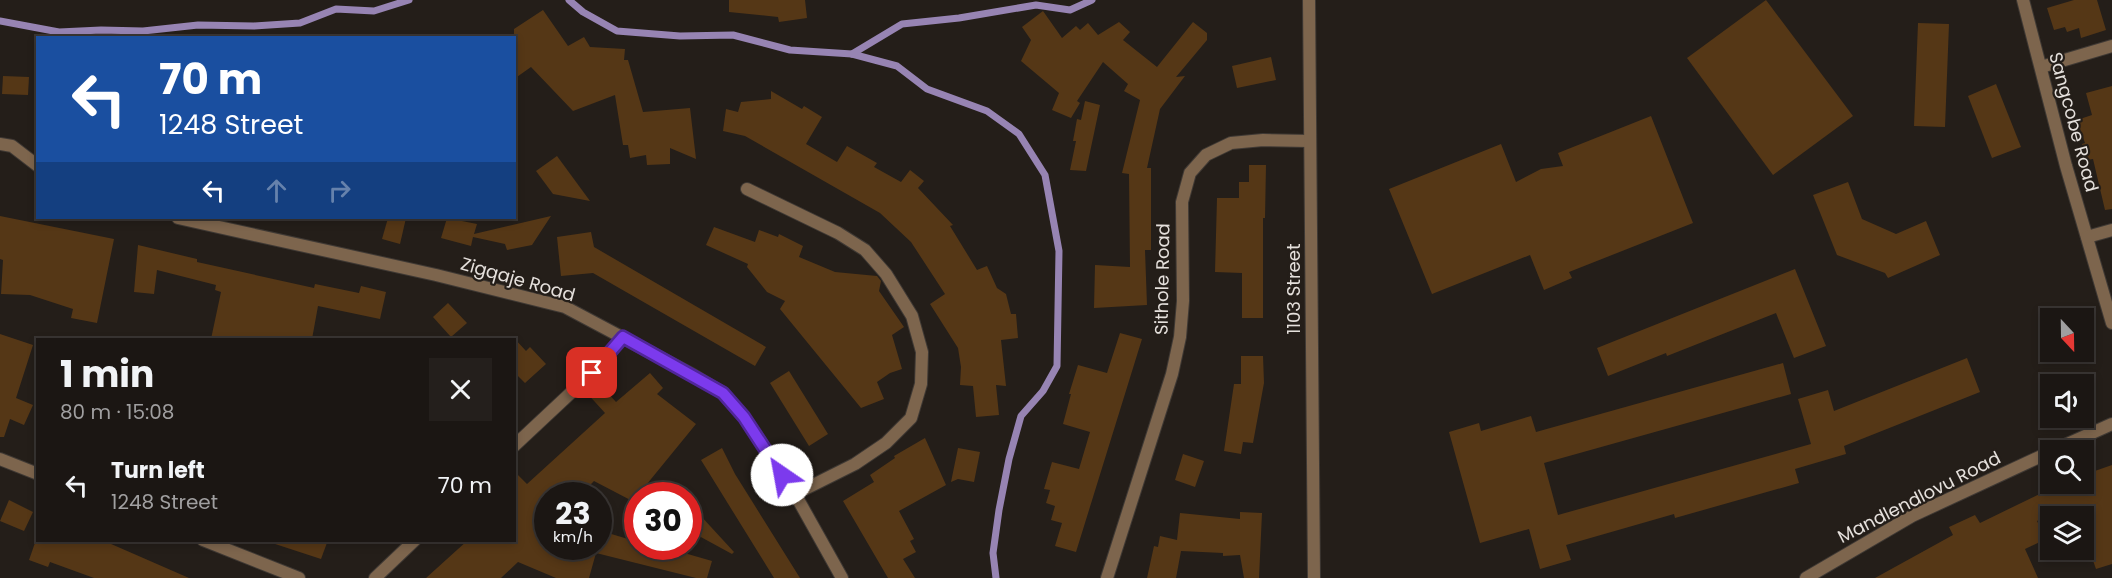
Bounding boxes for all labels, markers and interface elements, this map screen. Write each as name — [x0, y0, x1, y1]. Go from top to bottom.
street label: Sangcobe Road — [2043, 49, 2105, 195]
text: 70 m — [159, 50, 262, 109]
icon: left — [60, 60, 138, 138]
text: 1248 Street — [159, 106, 303, 143]
icon: left — [197, 174, 230, 207]
icon: ahead — [260, 174, 293, 207]
icon: right — [323, 174, 356, 207]
street label: Sithole Road — [1149, 223, 1175, 335]
street label: 1103 Street — [1281, 244, 1306, 334]
street label: Zigqaje Road — [458, 251, 578, 307]
north arrow — [2040, 308, 2094, 362]
map controls — [2040, 308, 2094, 560]
pin — [566, 347, 617, 398]
text: 1 min — [60, 349, 154, 400]
icon: arrive — [575, 356, 608, 389]
button: close — [429, 358, 492, 421]
button: sound — [2040, 374, 2094, 428]
text: 80 m · 15:08 — [60, 398, 174, 426]
button: search — [2040, 440, 2094, 494]
position arrow — [750, 443, 814, 507]
street label: Mandlendlovu Road — [1833, 445, 2005, 549]
text: Turn left — [111, 455, 205, 486]
icon: left — [60, 469, 93, 502]
text: 70 m — [438, 470, 492, 501]
speed limit sign: 30 — [624, 482, 702, 560]
text: 1248 Street — [111, 488, 218, 516]
text: 23 — [555, 492, 591, 535]
button: layers — [2040, 506, 2094, 560]
text: km/h — [553, 526, 593, 547]

